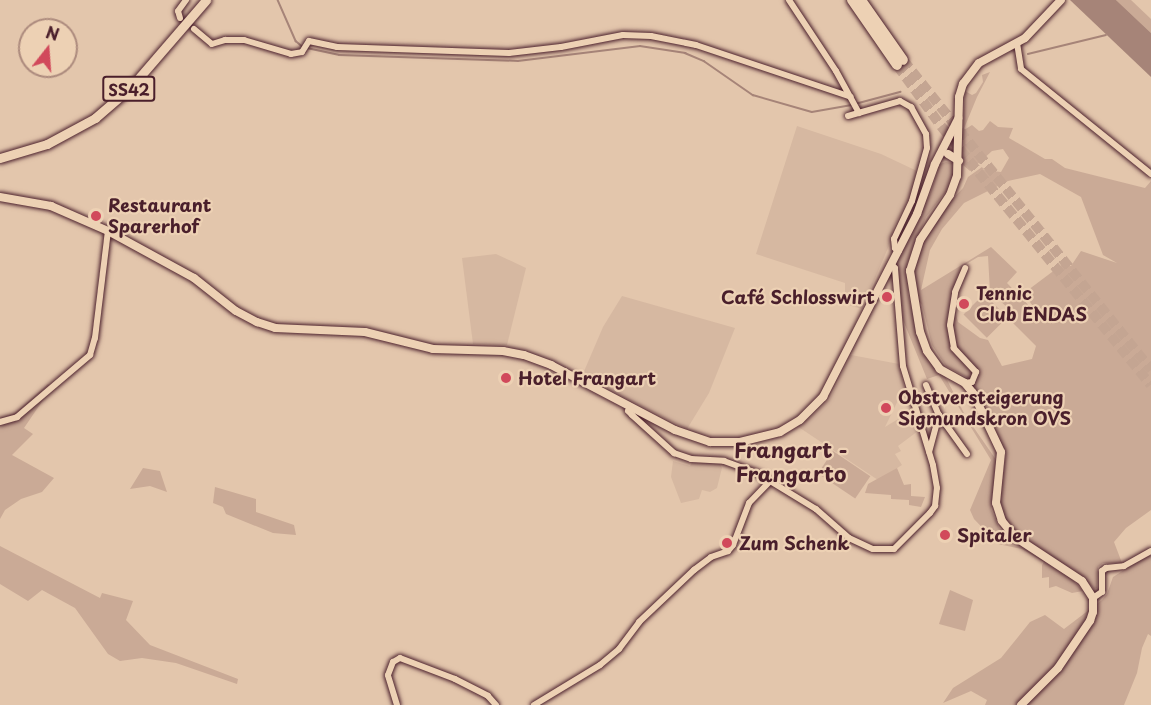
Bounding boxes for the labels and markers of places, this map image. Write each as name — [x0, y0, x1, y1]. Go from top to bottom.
place label: Restaurant Sparerhof — [108, 195, 211, 238]
marker: Restaurant Sparerhof — [89, 209, 103, 223]
place label: Tennic Club ENDAS — [976, 283, 1087, 326]
place label: Café Schlosswirt — [722, 286, 875, 308]
marker: Café Schlosswirt — [880, 290, 894, 304]
marker: Tennic Club ENDAS — [957, 297, 971, 311]
place label: Hotel Frangart — [518, 367, 656, 389]
marker: Hotel Frangart — [499, 371, 513, 385]
place label: Obstversteigerung Sigmundskron OVS — [898, 387, 1072, 430]
marker: Obstversteigerung Sigmundskron OVS — [879, 401, 893, 415]
place label: Spitaler — [957, 524, 1032, 546]
marker: Spitaler — [938, 528, 952, 542]
place label: Zum Schenk — [739, 532, 849, 554]
marker: Zum Schenk — [720, 536, 734, 550]

